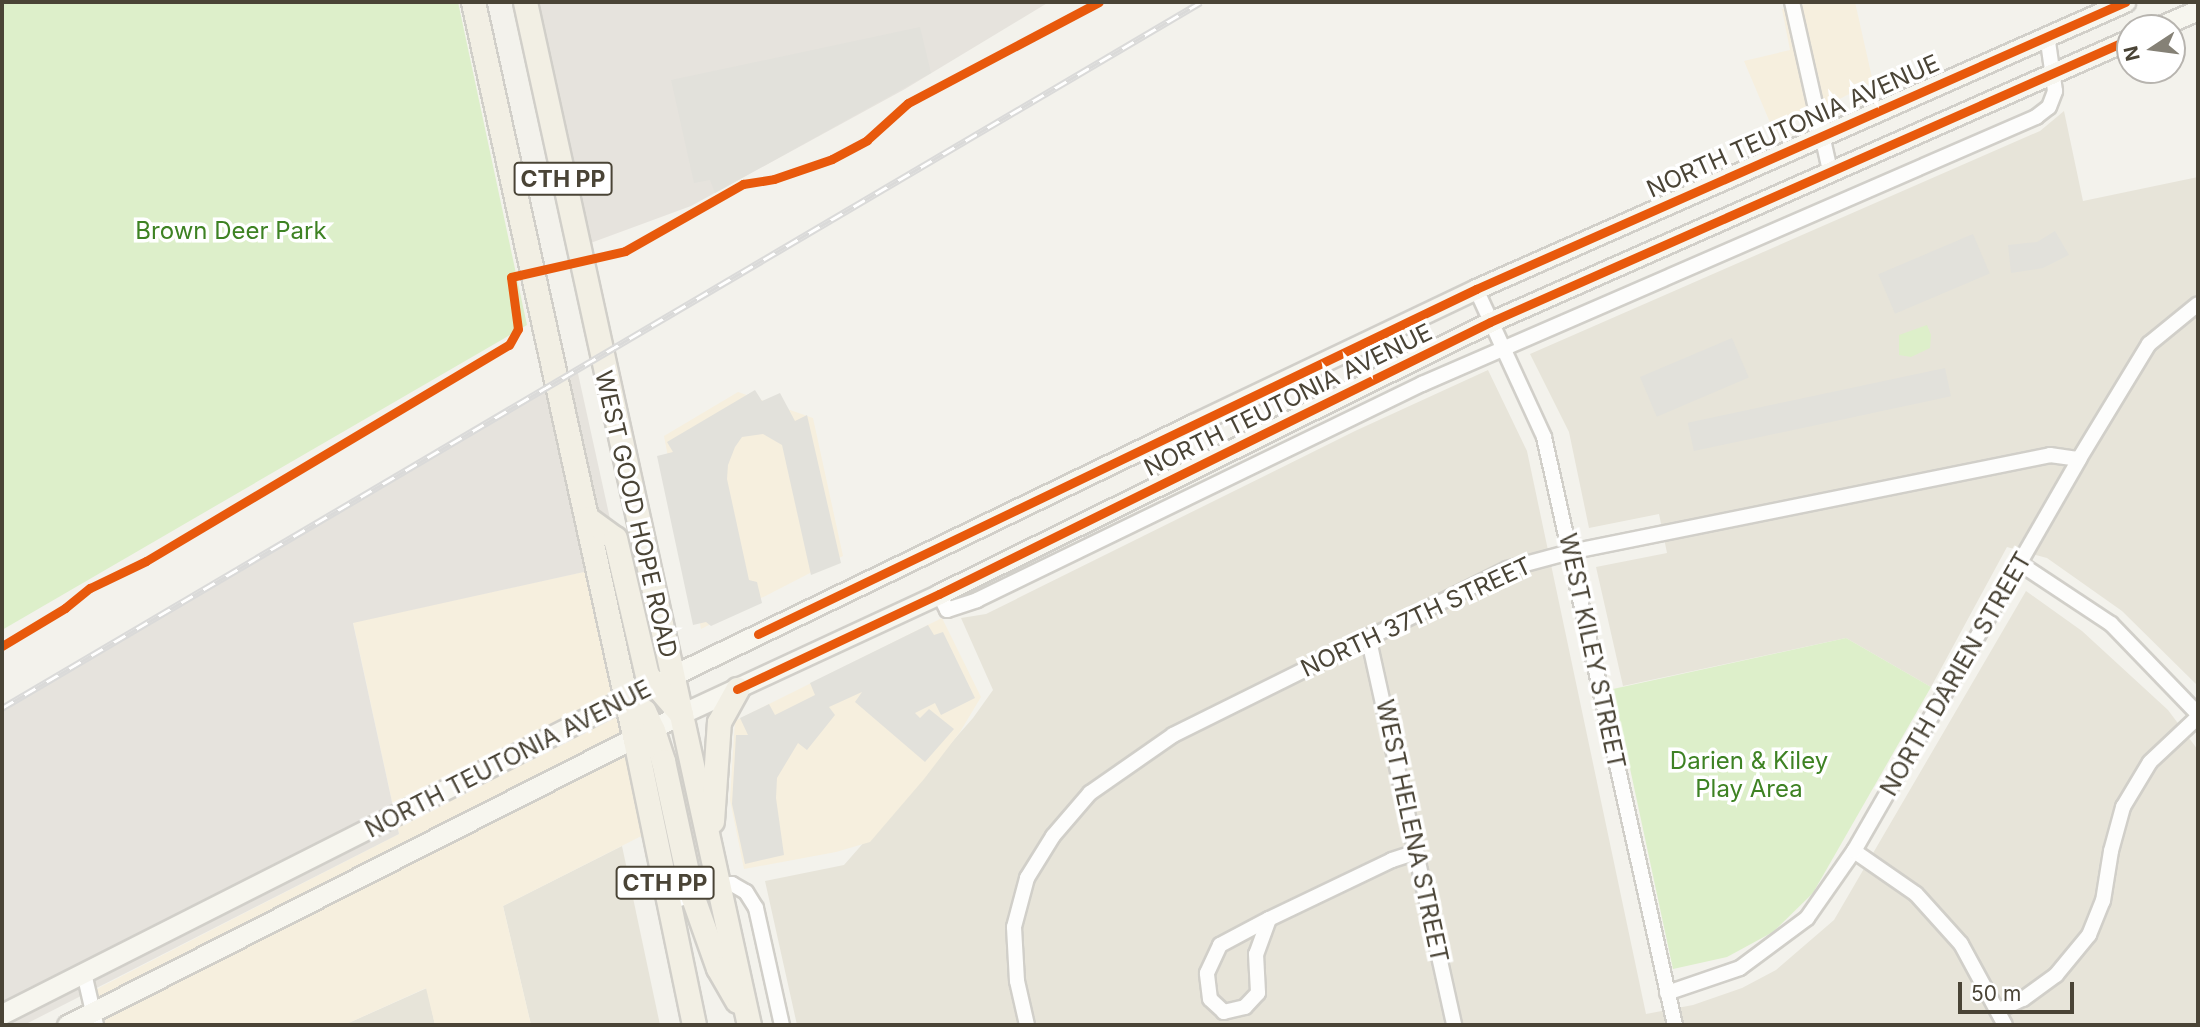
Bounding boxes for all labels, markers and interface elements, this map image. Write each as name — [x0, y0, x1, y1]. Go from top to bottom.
north arrow — [2116, 14, 2186, 84]
text: N — [2119, 44, 2145, 63]
street label: NORTH TEUTONIA AVENUE — [1642, 48, 1944, 204]
road number: CTH PP — [512, 160, 614, 198]
park label: Brown Deer Park — [135, 217, 327, 245]
street label: NORTH TEUTONIA AVENUE — [1139, 318, 1437, 482]
street label: WEST GOOD HOPE ROAD — [589, 368, 683, 660]
street label: WEST KILEY STREET — [1553, 531, 1631, 771]
street label: NORTH DARIEN STREET — [1874, 547, 2038, 801]
street label: NORTH 37TH STREET — [1296, 551, 1536, 683]
street label: NORTH TEUTONIA AVENUE — [360, 674, 656, 844]
street label: WEST HELENA STREET — [1370, 697, 1454, 965]
park label: Darien & Kiley Play Area — [1670, 747, 1828, 803]
road number: CTH PP — [614, 863, 716, 902]
scale bar — [1962, 968, 2078, 1012]
text: 50 m — [1971, 981, 2021, 1006]

